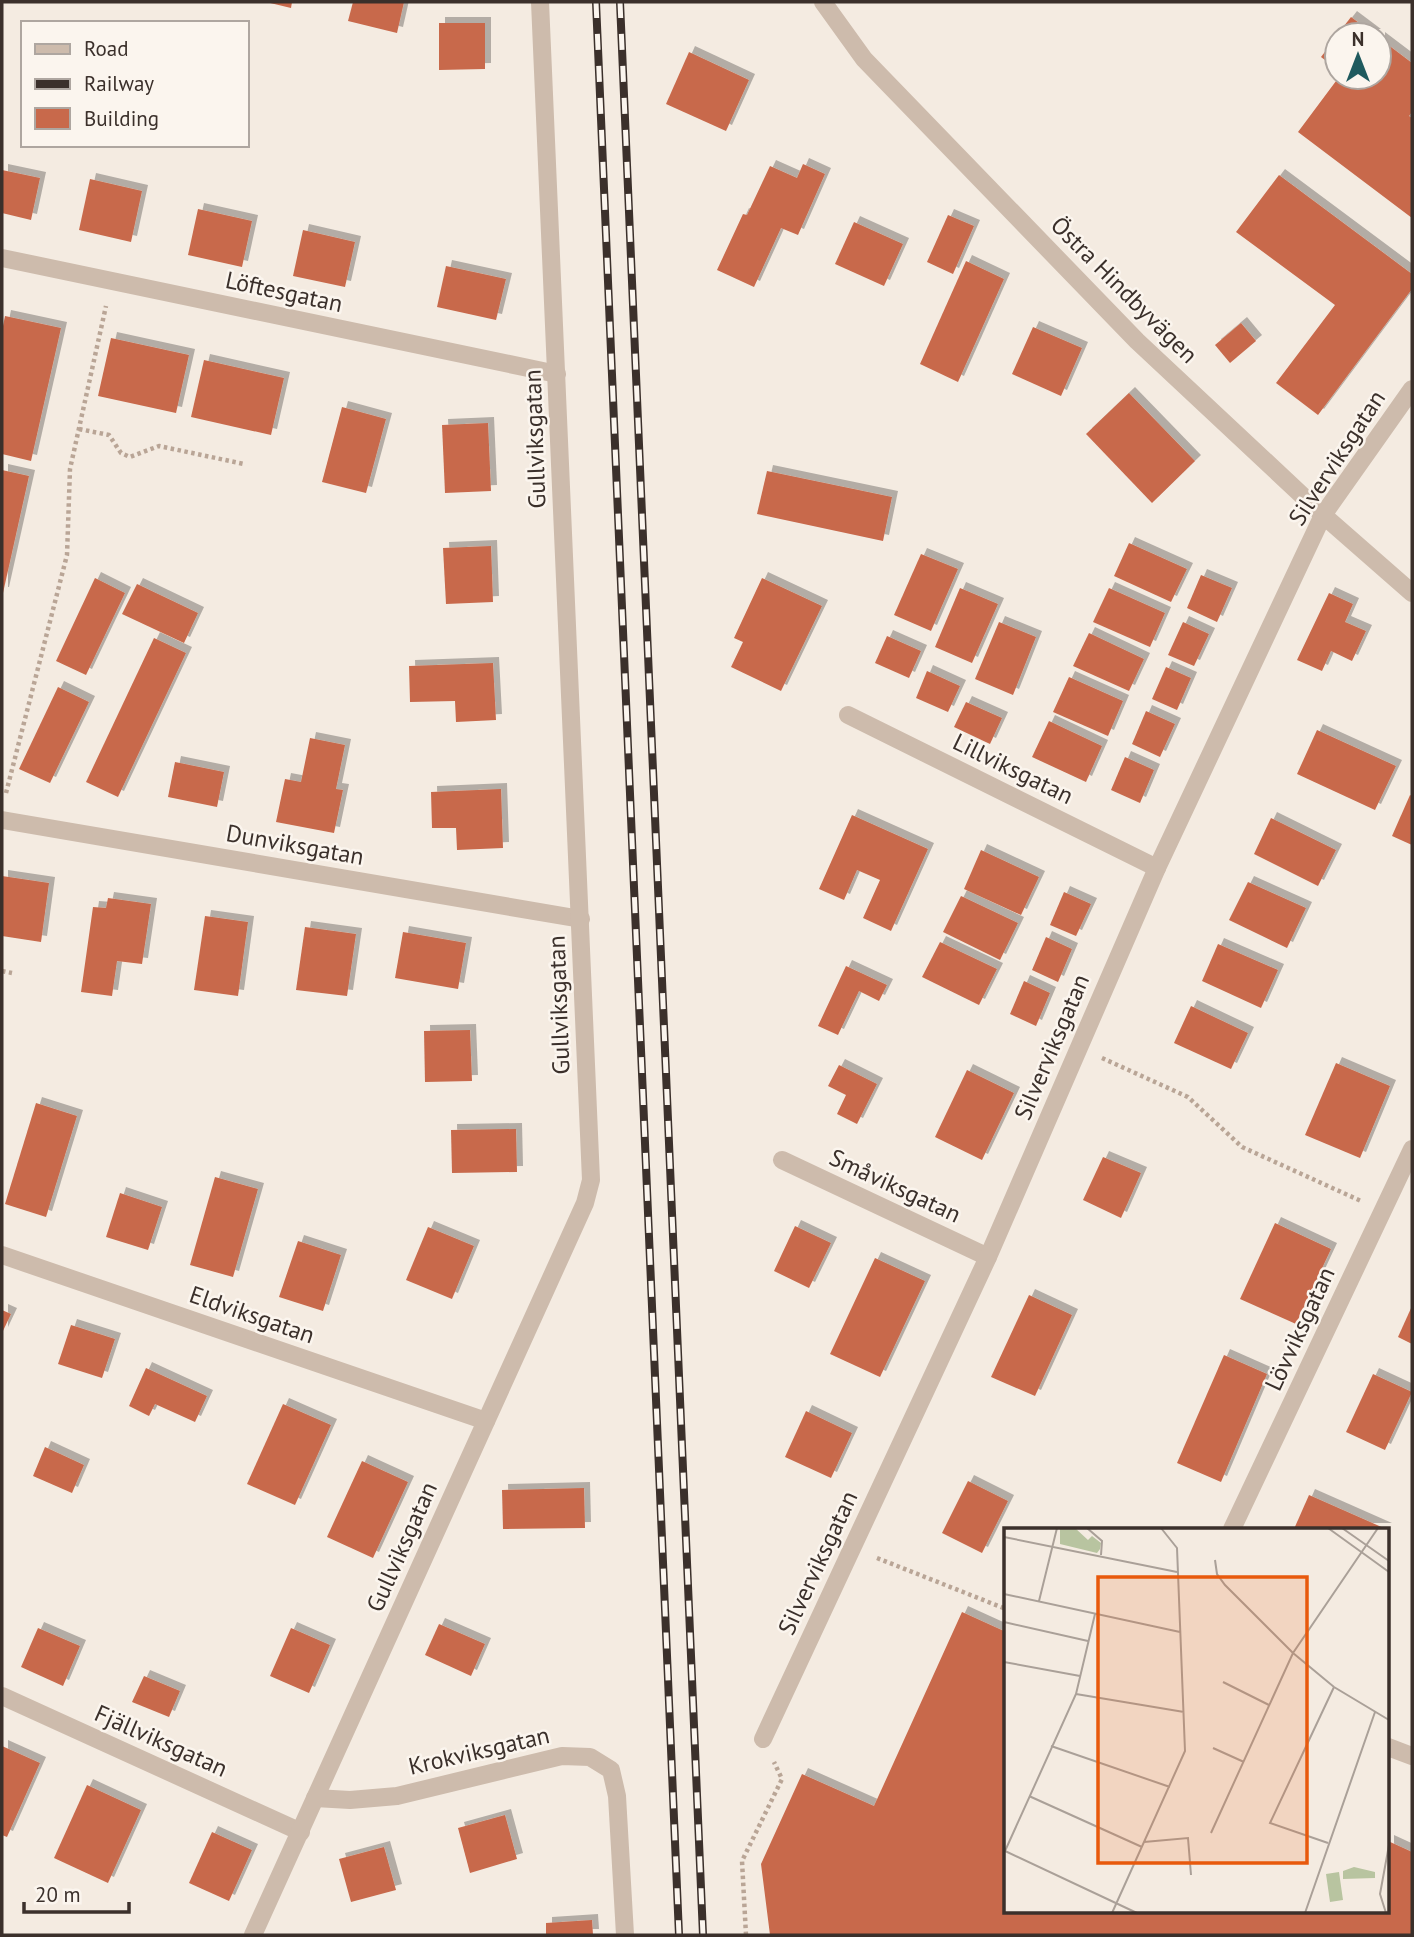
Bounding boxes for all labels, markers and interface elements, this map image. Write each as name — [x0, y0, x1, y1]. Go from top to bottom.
legend — [21, 21, 248, 147]
north arrow — [1323, 21, 1393, 91]
text: N — [1352, 27, 1364, 51]
text: Road — [84, 35, 128, 62]
text: Railway — [84, 70, 154, 97]
text: Building — [84, 105, 159, 132]
street label: Östra Hindbyvägen — [1044, 210, 1204, 370]
street label: Löftesgatan — [223, 264, 346, 319]
street label: Gullviksgatan — [517, 369, 552, 509]
street label: Silverviksgatan — [1281, 384, 1392, 531]
street label: Lillviksgatan — [948, 726, 1079, 811]
street label: Dunviksgatan — [224, 817, 366, 872]
street label: Gullviksgatan — [541, 935, 576, 1075]
street label: Silverviksgatan — [1007, 969, 1096, 1124]
street label: Småviksgatan — [824, 1142, 966, 1230]
street label: Lövviksgatan — [1257, 1262, 1342, 1396]
street label: Eldviksgatan — [185, 1279, 319, 1350]
street label: Gullviksgatan — [359, 1477, 444, 1617]
street label: Silverviksgatan — [771, 1486, 864, 1640]
inset map — [1004, 1528, 1390, 1912]
street label: Fjällviksgatan — [90, 1697, 233, 1784]
street label: Krokviksgatan — [405, 1719, 552, 1782]
scale bar — [24, 1870, 130, 1914]
text: 20 m — [35, 1881, 81, 1908]

